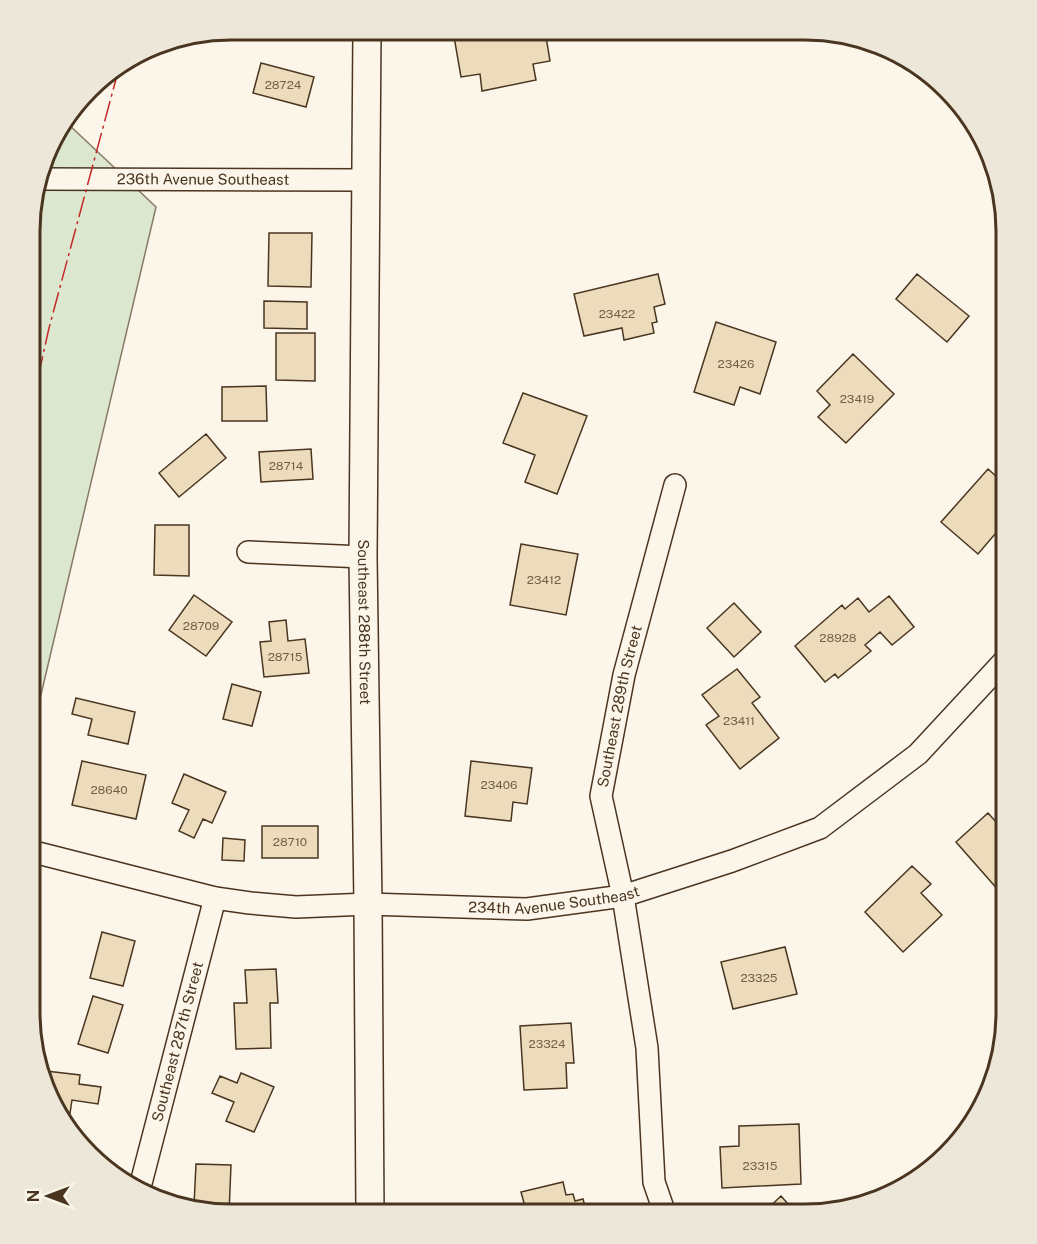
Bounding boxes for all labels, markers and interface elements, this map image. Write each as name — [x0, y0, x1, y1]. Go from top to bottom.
house number: 28724 — [265, 78, 302, 92]
street label: 236th Avenue Southeast — [117, 170, 289, 188]
house number: 23422 — [599, 307, 635, 321]
house number: 23426 — [718, 357, 754, 371]
house number: 23419 — [840, 392, 874, 406]
house number: 28714 — [269, 459, 304, 473]
street label: Southeast 288th Street — [355, 539, 374, 705]
house number: 23412 — [527, 573, 561, 587]
house number: 28709 — [183, 619, 219, 633]
street label: Southeast 289th Street — [594, 623, 645, 789]
house number: 28928 — [819, 631, 857, 645]
house number: 28715 — [268, 650, 303, 664]
house number: 23411 — [723, 714, 755, 728]
house number: 23406 — [481, 778, 517, 792]
house number: 28640 — [90, 783, 128, 797]
house number: 28710 — [273, 835, 307, 849]
street label: 234th Avenue Southeast — [468, 882, 642, 917]
street label: Southeast 287th Street — [148, 960, 206, 1124]
house number: 23325 — [740, 971, 778, 985]
house number: 23324 — [529, 1037, 566, 1051]
house number: 23315 — [743, 1159, 778, 1173]
north arrow — [18, 1166, 78, 1226]
text: N — [24, 1190, 43, 1202]

